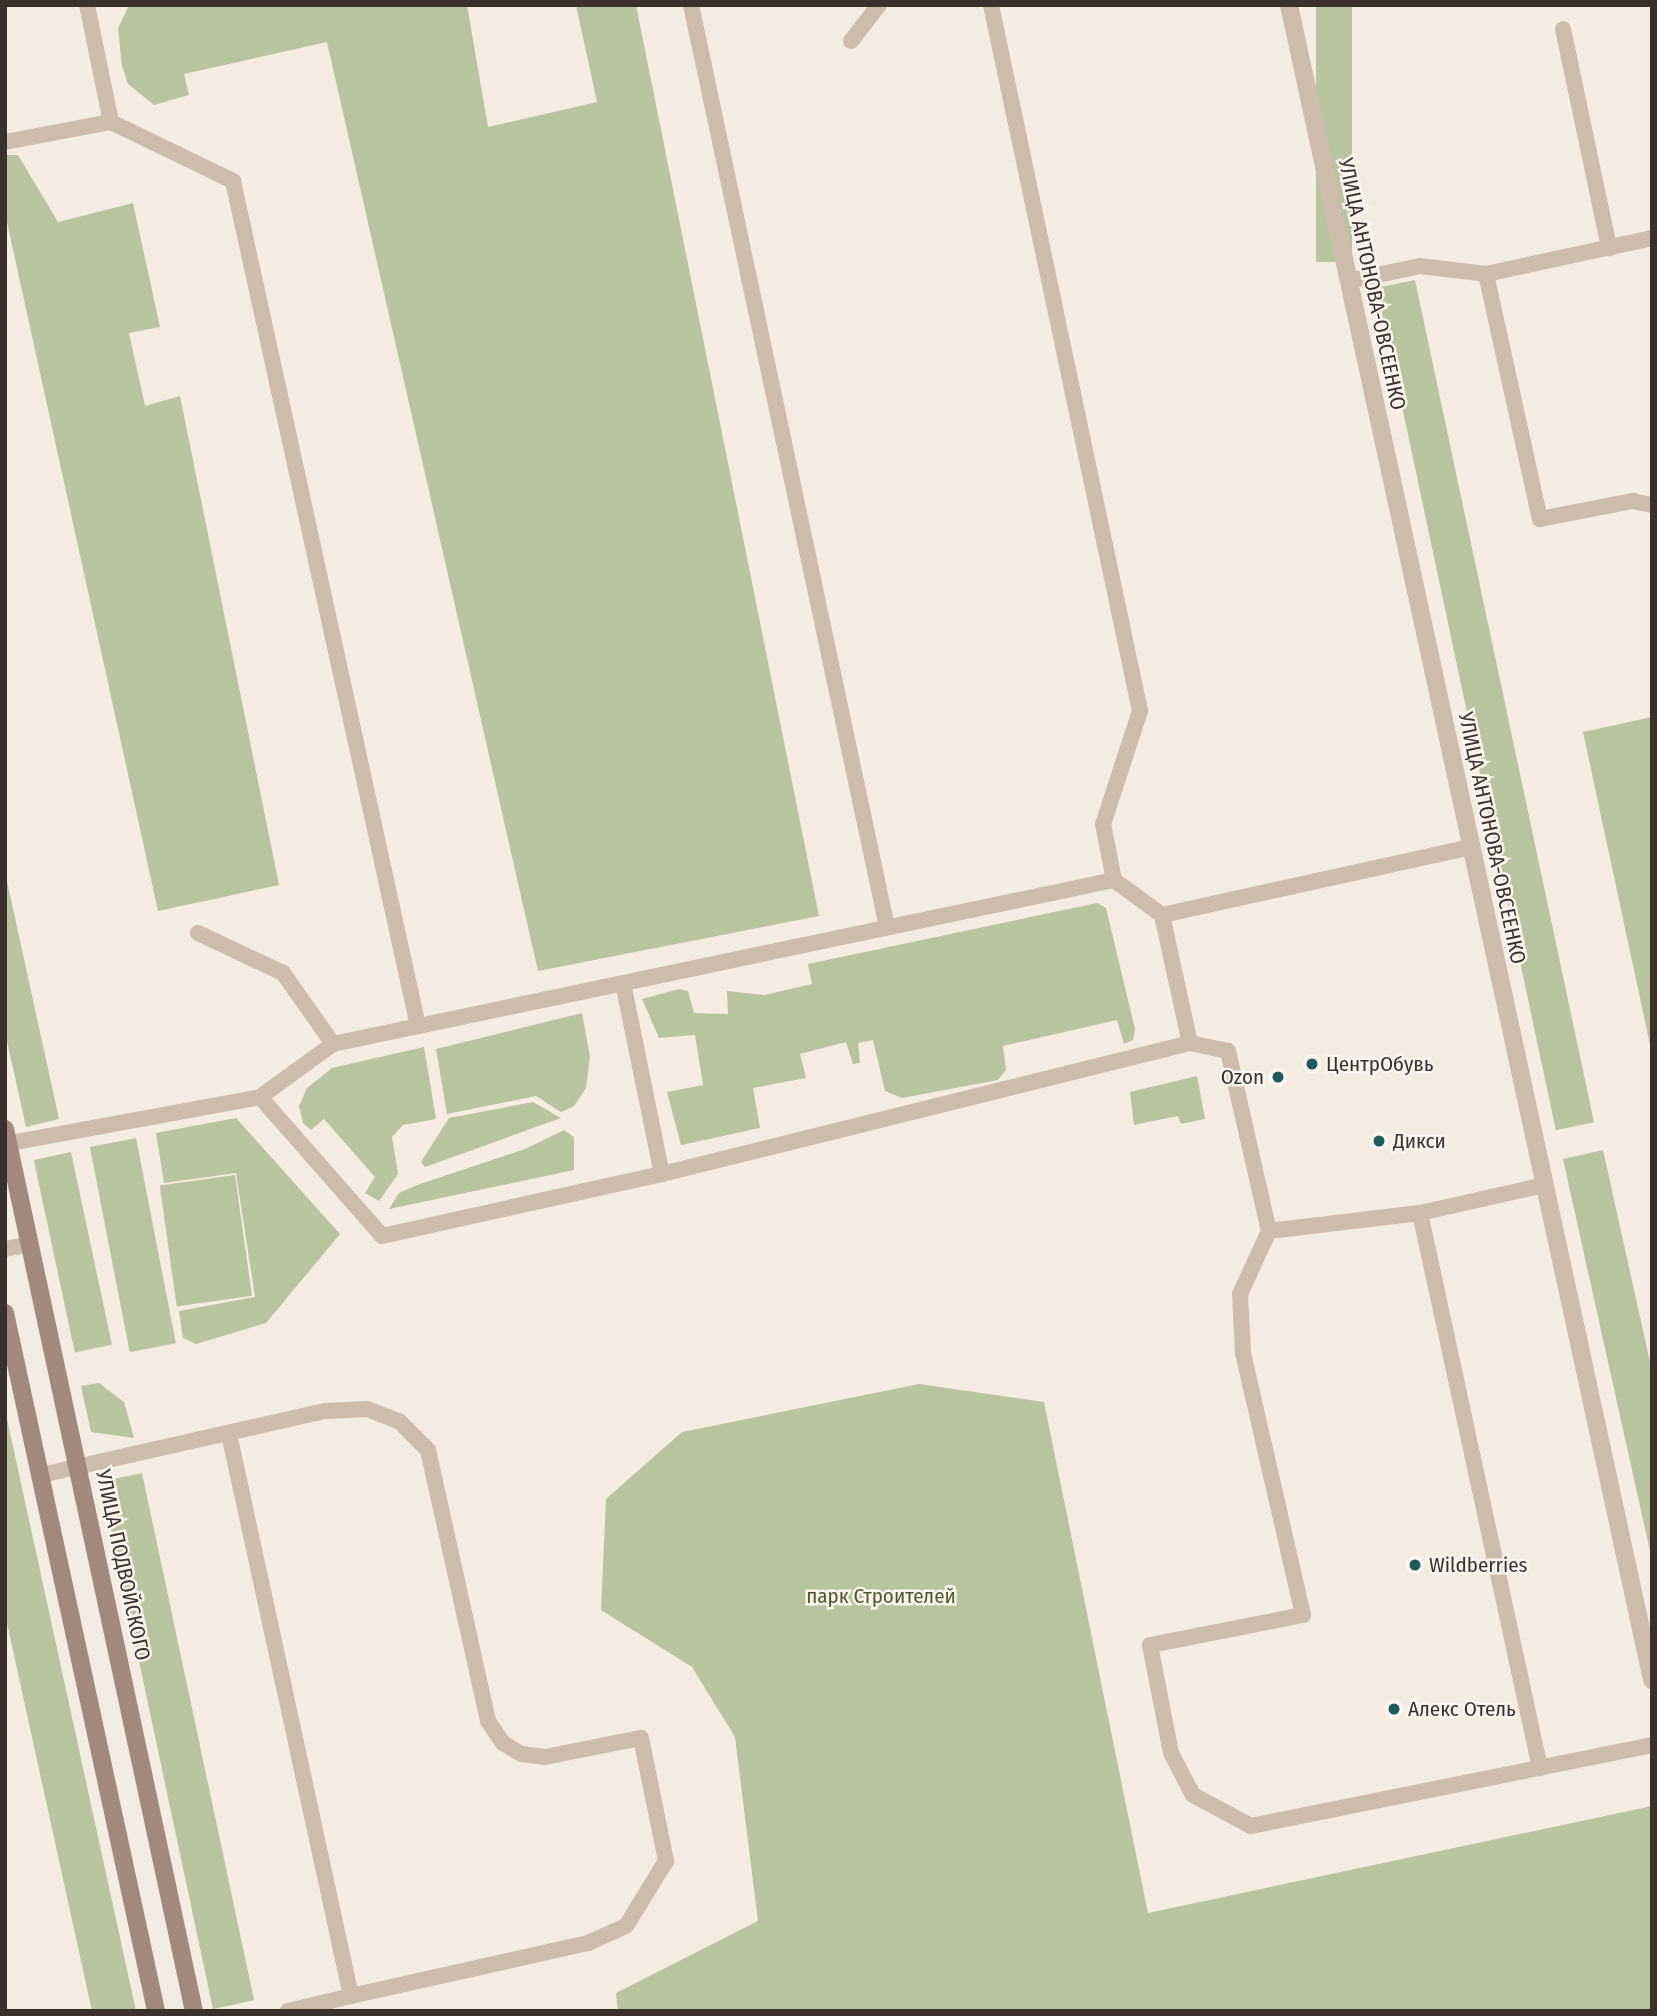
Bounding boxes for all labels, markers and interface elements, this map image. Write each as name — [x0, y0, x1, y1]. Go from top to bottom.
street label: УЛИЦА АНТОНОВА-ОВСЕЕНКО — [1333, 156, 1411, 412]
street label: УЛИЦА АНТОНОВА-ОВСЕЕНКО — [1453, 710, 1531, 966]
place label: ЦентрОбувь — [1326, 1051, 1434, 1077]
marker: ЦентрОбувь — [1304, 1056, 1320, 1072]
place label: Ozon — [1221, 1064, 1264, 1090]
marker: Ozon — [1270, 1069, 1286, 1085]
place label: Дикси — [1393, 1128, 1446, 1154]
marker: Дикси — [1371, 1133, 1387, 1149]
street label: УЛИЦА ПОДВОЙСКОГО — [90, 1467, 156, 1663]
place label: Wildberries — [1429, 1552, 1528, 1578]
marker: Wildberries — [1407, 1557, 1423, 1573]
park label: парк Строителей — [806, 1583, 956, 1609]
place label: Алекс Отель — [1408, 1696, 1516, 1722]
marker: Алекс Отель — [1386, 1701, 1402, 1717]

